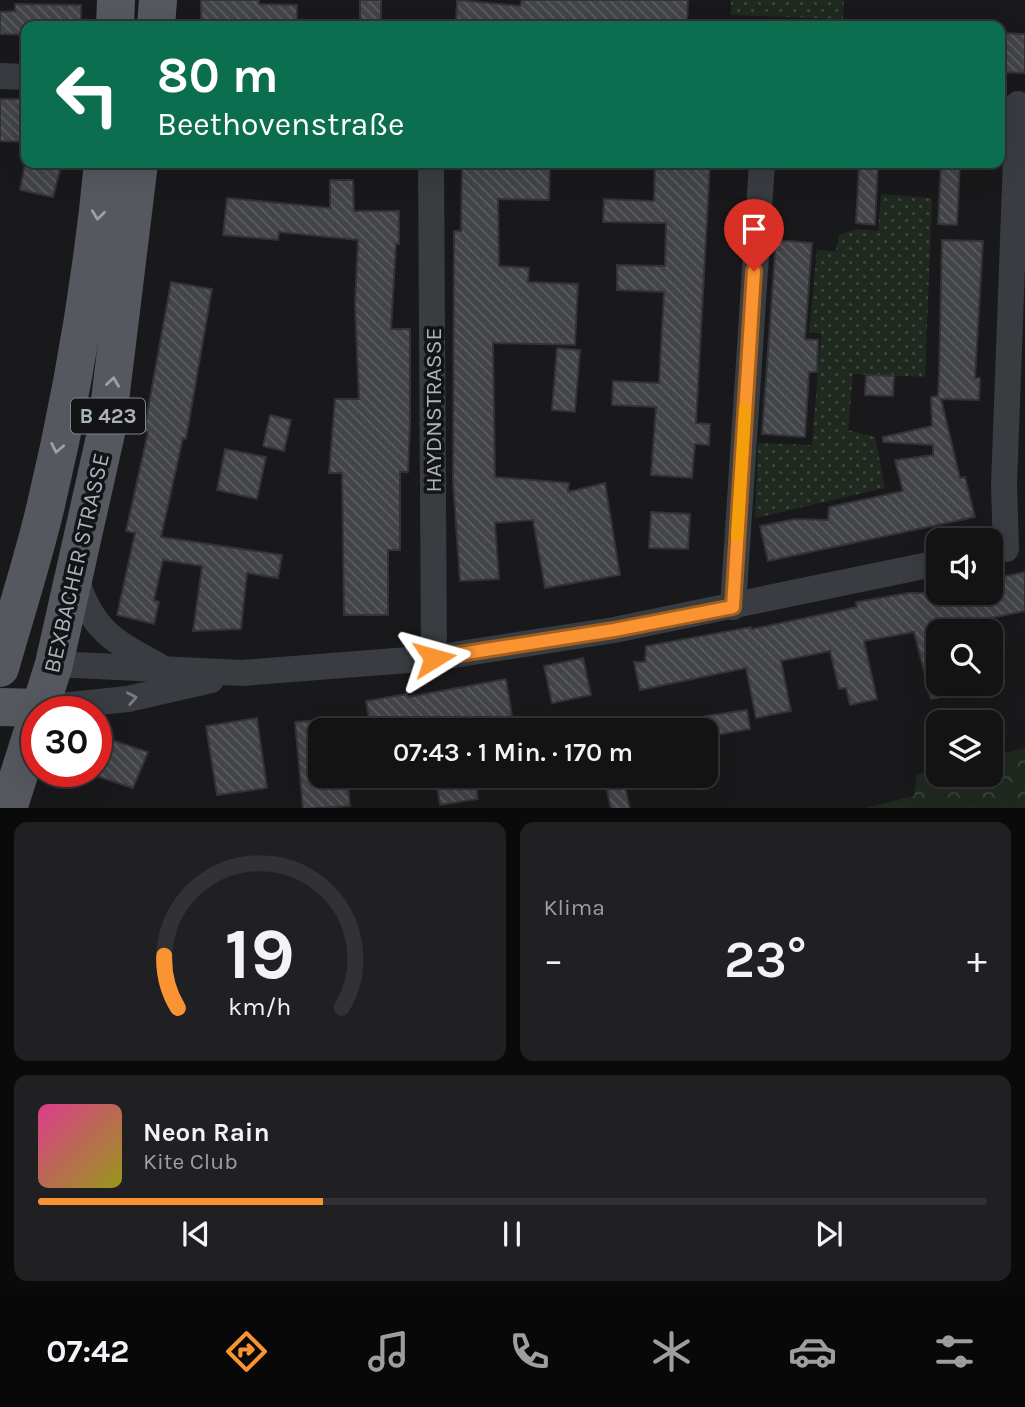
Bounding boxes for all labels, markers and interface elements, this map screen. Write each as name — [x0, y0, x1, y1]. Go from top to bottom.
text: 80 m — [157, 47, 279, 104]
icon: left — [42, 49, 133, 140]
text: Beethovenstraße — [157, 106, 405, 143]
pin — [724, 199, 784, 271]
one-way arrow — [91, 210, 106, 221]
icon: arrive — [735, 210, 773, 248]
street label: HAYDNSTRASSE — [420, 328, 447, 492]
one-way arrow — [105, 376, 120, 388]
road number: B 423 — [71, 398, 145, 434]
one-way arrow — [50, 442, 65, 454]
street label: BEXBACHER STRASSE — [38, 451, 115, 676]
map controls — [926, 528, 1003, 787]
button: sound — [926, 528, 1003, 605]
button: search — [926, 619, 1003, 696]
position arrow — [397, 621, 471, 695]
one-way arrow — [126, 691, 138, 706]
speed limit sign: 30 — [21, 696, 112, 787]
button: layers — [926, 710, 1003, 787]
text: 07:43 · 1 Min. · 170 m — [393, 737, 633, 768]
text: Klima — [544, 894, 605, 921]
text: 19 — [225, 911, 295, 996]
text: 23° — [724, 929, 807, 990]
text: − — [544, 938, 563, 983]
text: + — [967, 938, 987, 983]
text: km/h — [228, 991, 291, 1020]
text: Neon Rain — [143, 1117, 270, 1148]
text: Kite Club — [143, 1148, 238, 1175]
icon: previous — [177, 1215, 215, 1253]
icon: pause — [493, 1215, 531, 1253]
icon: next — [810, 1215, 848, 1253]
icon: directions — [222, 1327, 271, 1376]
icon: music — [364, 1327, 413, 1376]
icon: phone — [505, 1327, 554, 1376]
icon: climate — [647, 1327, 696, 1376]
icon: car — [788, 1327, 837, 1376]
icon: filters — [930, 1327, 979, 1376]
text: 07:42 — [46, 1333, 129, 1370]

